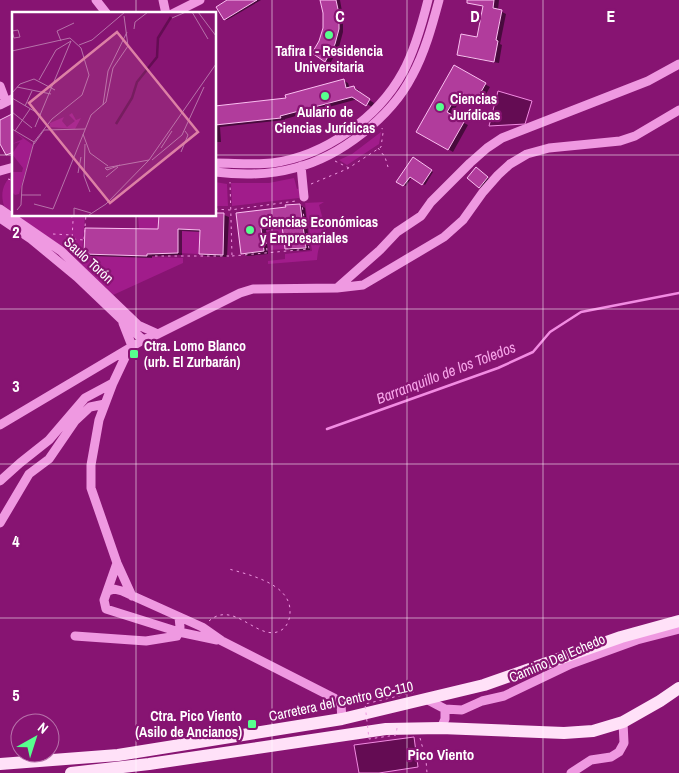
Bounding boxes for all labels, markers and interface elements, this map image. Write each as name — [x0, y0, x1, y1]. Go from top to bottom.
text: C — [335, 5, 345, 27]
text: D — [470, 5, 480, 27]
text: E — [607, 5, 616, 27]
inset map — [12, 12, 216, 216]
marker: Tafira I - Residencia Universitaria — [323, 29, 335, 41]
place label: Tafira I - Residencia Universitaria — [275, 42, 383, 76]
marker: Aulario de Ciencias Jurídicas — [319, 90, 331, 102]
place label: Ciencias Jurídicas — [450, 90, 500, 124]
marker: Ciencias Jurídicas — [434, 101, 446, 113]
place label: Aulario de Ciencias Jurídicas — [275, 103, 375, 137]
place label: Ciencias Económicas y Empresariales — [260, 213, 378, 247]
text: 2 — [12, 221, 20, 243]
marker: Ciencias Económicas y Empresariales — [244, 224, 256, 236]
street label: Saulo Torón — [60, 233, 118, 287]
water label: Barranquillo de los Toledos — [373, 336, 519, 409]
place label: Ctra. Lomo Blanco (urb. El Zurbarán) — [144, 337, 246, 371]
marker: Ctra. Lomo Blanco (urb. El Zurbarán) — [128, 348, 140, 360]
text: 3 — [12, 375, 20, 397]
text: 4 — [12, 530, 20, 552]
street label: Camino Del Echedo — [506, 630, 608, 686]
street label: Carretera del Centro GC-110 — [267, 677, 415, 725]
text: 5 — [12, 684, 20, 706]
place label: Ctra. Pico Viento (Asilo de Ancianos) — [135, 707, 242, 741]
north arrow — [10, 713, 60, 763]
text: N — [34, 718, 52, 738]
marker: Ctra. Pico Viento (Asilo de Ancianos) — [246, 718, 258, 730]
district label: Pico Viento — [408, 744, 474, 765]

